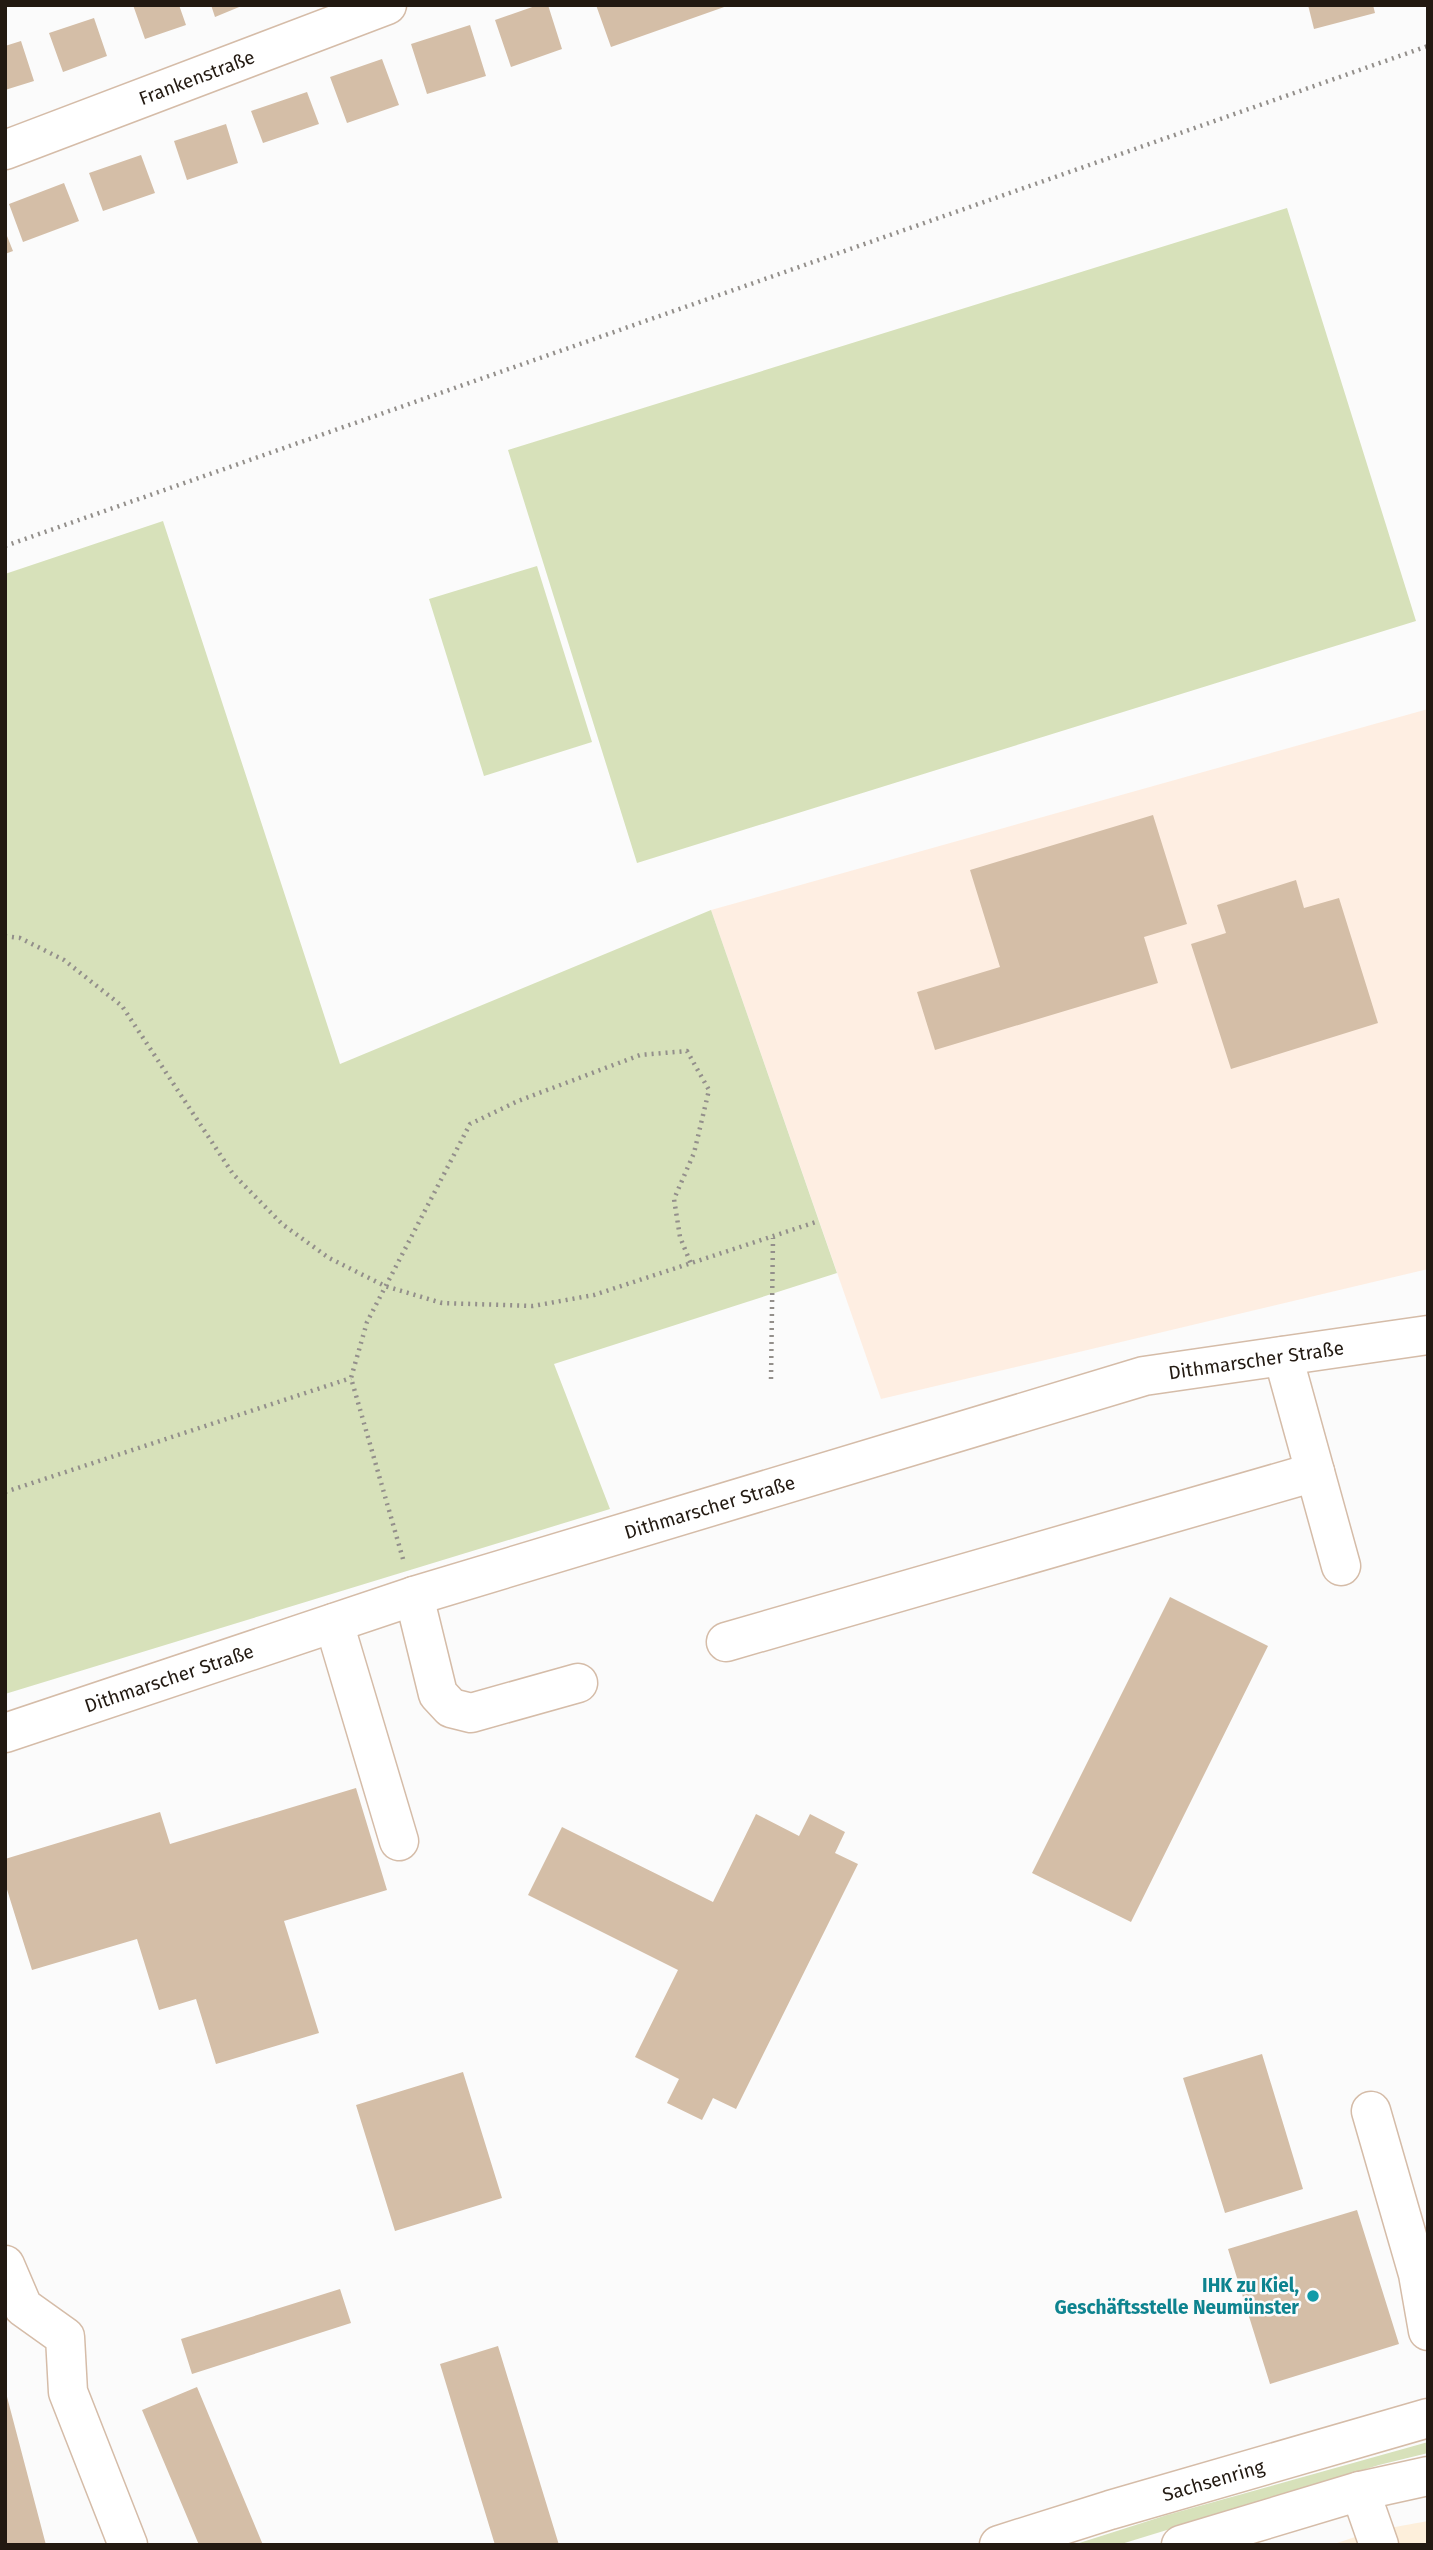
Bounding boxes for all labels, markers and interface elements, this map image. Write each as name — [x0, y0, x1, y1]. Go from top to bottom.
street label: Frankenstraße — [135, 45, 258, 110]
street label: Dithmarscher Straße — [1167, 1336, 1345, 1384]
street label: Dithmarscher Straße — [621, 1470, 798, 1543]
street label: Dithmarscher Straße — [81, 1639, 257, 1717]
place label: IHK zu Kiel, Geschäftsstelle Neumünster — [1055, 2274, 1299, 2319]
marker: IHK zu Kiel, Geschäftsstelle Neumünster — [1305, 2288, 1321, 2304]
street label: Sachsenring — [1160, 2454, 1267, 2506]

